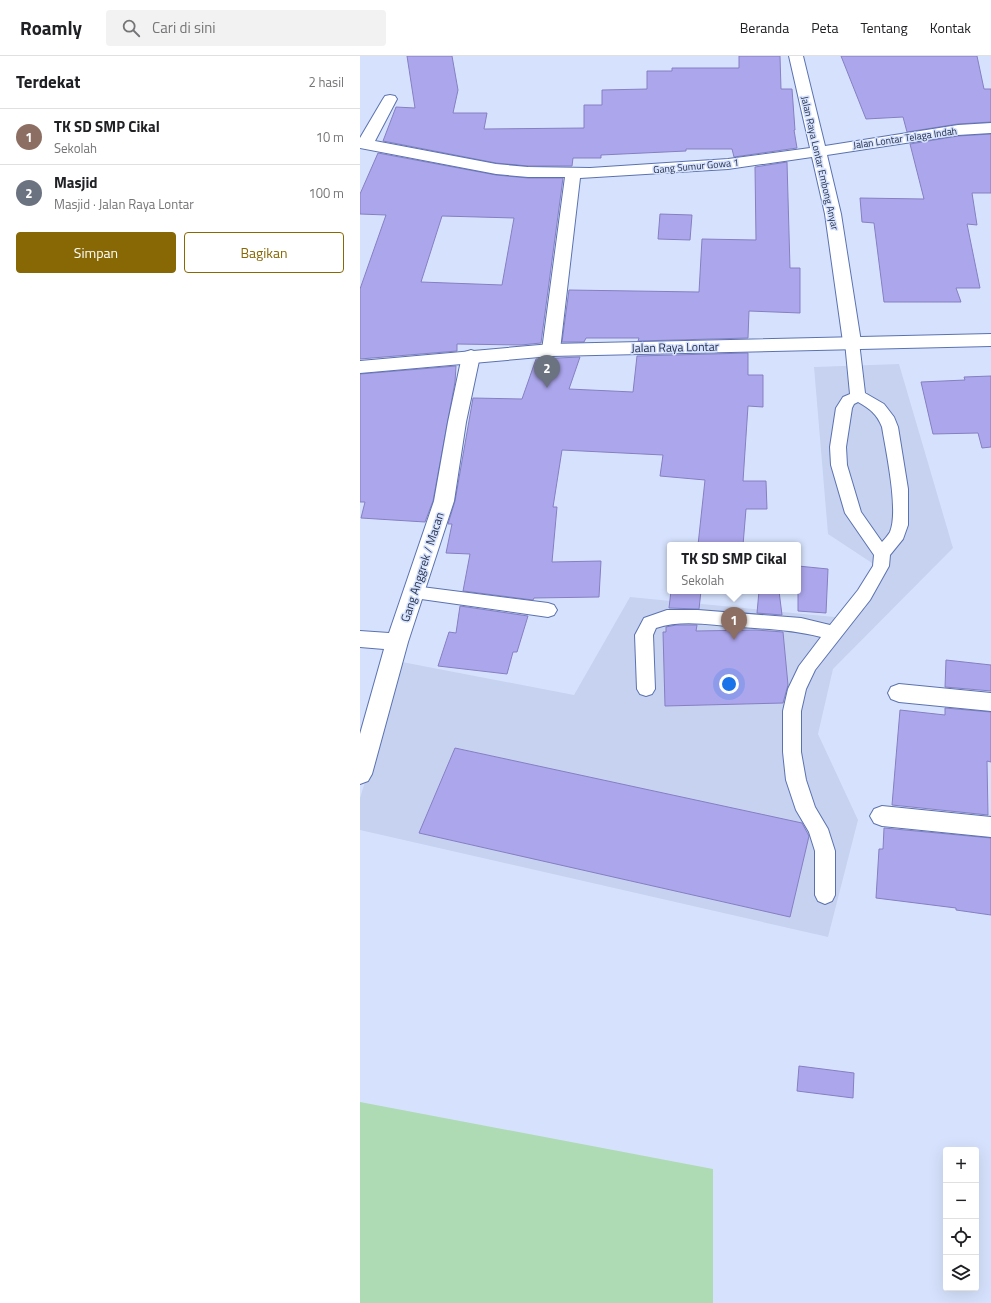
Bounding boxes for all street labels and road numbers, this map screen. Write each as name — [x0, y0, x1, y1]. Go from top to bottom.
street label: Jalan Raya Lontar Embong Anyar — [797, 95, 843, 232]
street label: Jalan Lontar Telaga Indah — [852, 123, 958, 153]
street label: Gang Sumur Gowa 1 — [653, 155, 739, 177]
street label: Jalan Raya Lontar — [631, 337, 719, 357]
street label: Gang Anggrek / Macan — [395, 510, 449, 624]

